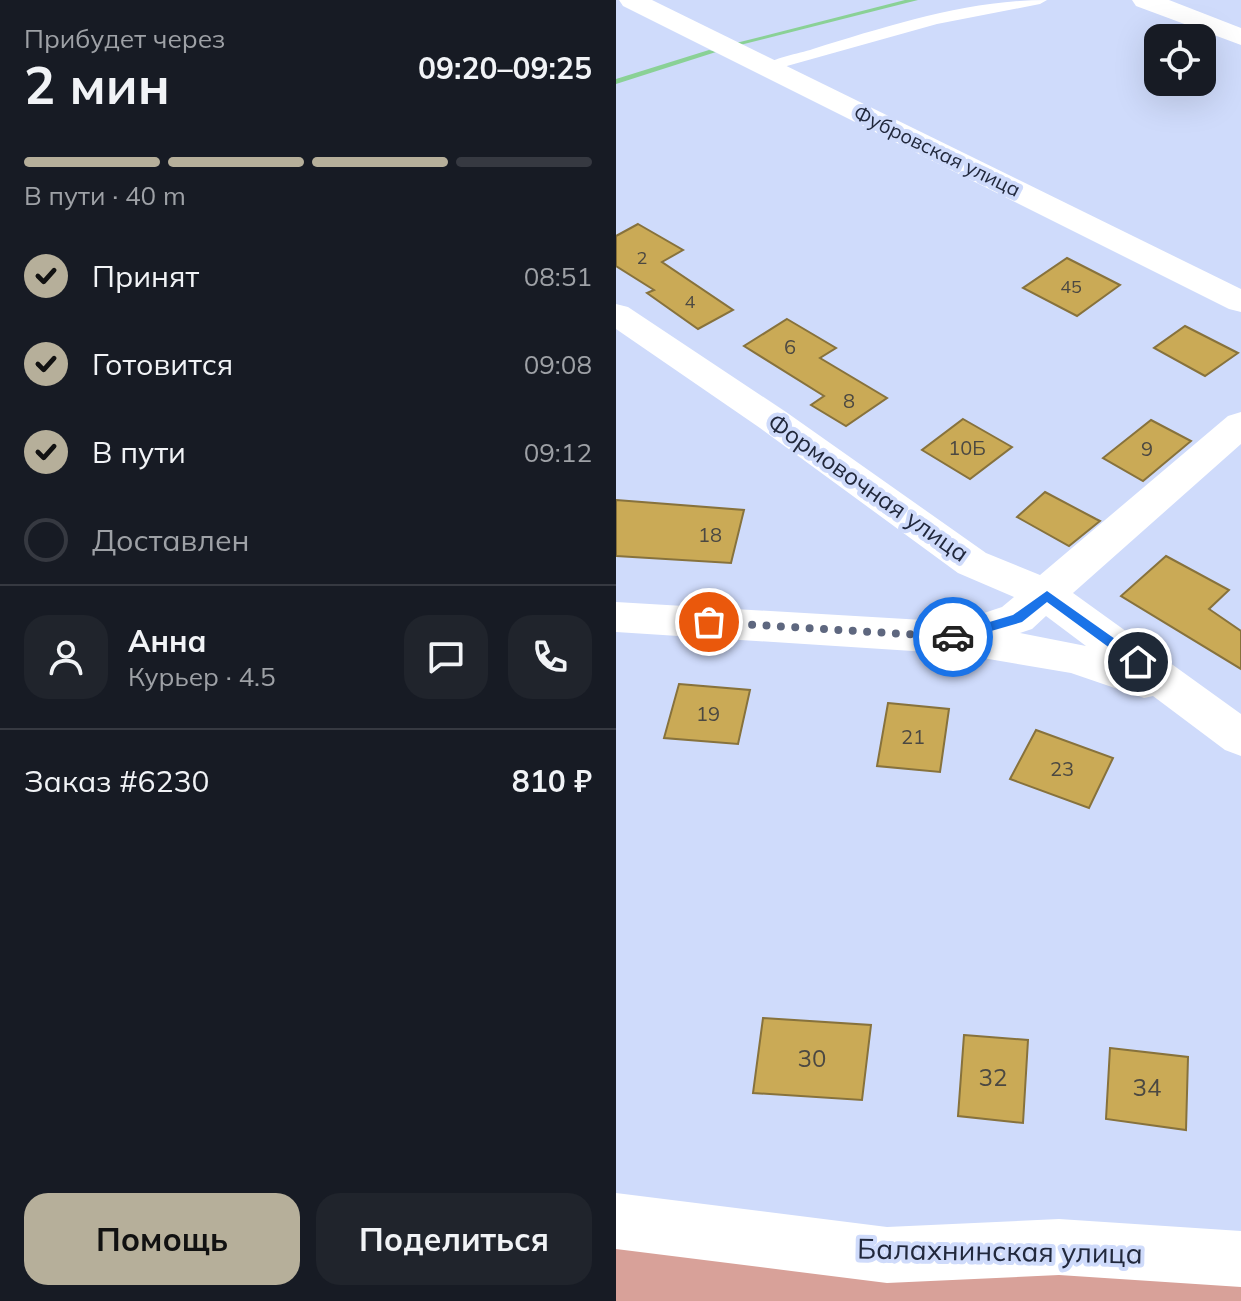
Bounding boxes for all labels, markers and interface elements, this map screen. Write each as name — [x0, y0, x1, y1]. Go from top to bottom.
text: Прибудет через — [24, 22, 225, 55]
map controls — [1144, 24, 1216, 96]
button: locate — [1144, 24, 1216, 96]
text: 09:20–09:25 — [418, 49, 592, 87]
text: 2 мин — [24, 52, 170, 117]
street label: Фубровская улица — [850, 99, 1025, 202]
text: В пути · 40 m — [24, 179, 186, 212]
house number: 2 — [637, 246, 647, 269]
icon: check — [24, 254, 68, 298]
text: Принят — [92, 257, 199, 295]
text: 08:51 — [524, 260, 592, 293]
house number: 45 — [1060, 275, 1082, 298]
house number: 4 — [685, 290, 696, 313]
house number: 6 — [784, 334, 796, 359]
icon: check — [24, 342, 68, 386]
text: Готовится — [92, 345, 233, 383]
text: 09:08 — [524, 348, 592, 381]
house number: 8 — [843, 388, 855, 413]
street label: Формовочная улица — [762, 406, 975, 568]
icon: check — [24, 430, 68, 474]
text: В пути — [92, 433, 186, 471]
house number: 10Б — [948, 435, 986, 460]
text: 09:12 — [524, 436, 592, 469]
house number: 9 — [1141, 436, 1153, 461]
text: Доставлен — [92, 521, 250, 559]
house number: 18 — [698, 522, 722, 547]
pin — [675, 588, 743, 656]
courier — [913, 597, 993, 677]
icon: bag — [687, 600, 731, 644]
button: person — [24, 615, 108, 699]
button: chat — [404, 615, 488, 699]
button: phone — [508, 615, 592, 699]
icon: car — [931, 615, 975, 659]
text: Анна — [128, 622, 207, 660]
pin — [1104, 628, 1172, 696]
icon: home — [1116, 640, 1160, 684]
text: Курьер · 4.5 — [128, 660, 276, 693]
house number: 19 — [696, 701, 720, 726]
house number: 21 — [901, 724, 925, 749]
house number: 23 — [1050, 756, 1074, 781]
text: Заказ #6230 — [24, 762, 209, 800]
text: 810 ₽ — [512, 762, 592, 800]
house number: 30 — [798, 1043, 826, 1073]
house number: 32 — [979, 1062, 1007, 1092]
house number: 34 — [1133, 1072, 1161, 1102]
button: Помощь — [24, 1193, 300, 1285]
button: Поделиться — [316, 1193, 592, 1285]
street label: Балахнинская улица — [857, 1231, 1143, 1270]

